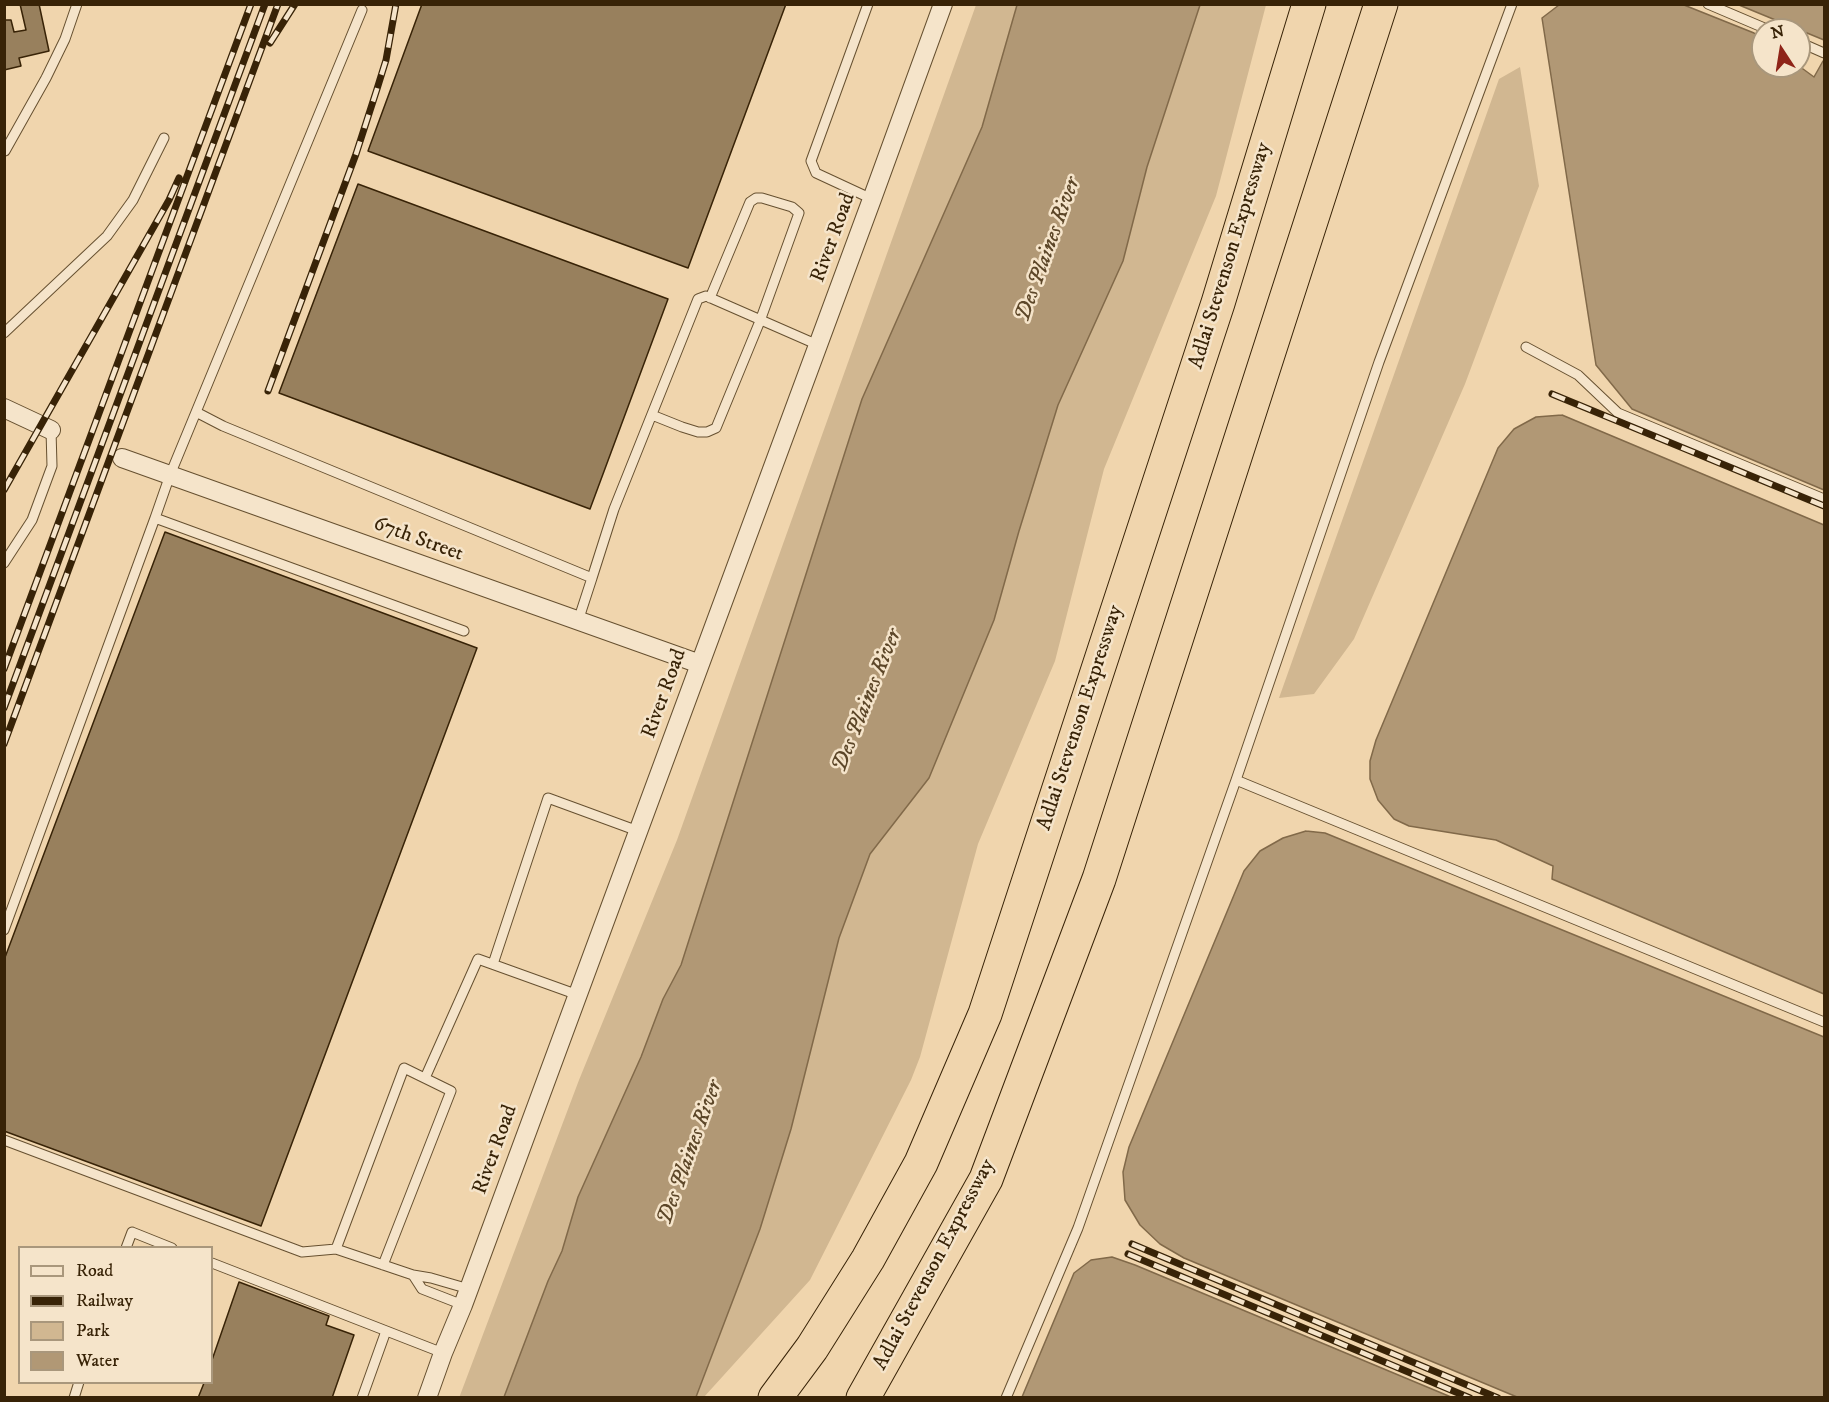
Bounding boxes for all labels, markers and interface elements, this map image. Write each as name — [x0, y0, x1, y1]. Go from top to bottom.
north arrow — [1751, 18, 1811, 78]
text: N — [1769, 21, 1786, 43]
street label: Adlai Stevenson Expressway — [1185, 140, 1277, 372]
water label: Des Plaines River — [1011, 174, 1087, 326]
street label: River Road — [806, 190, 862, 286]
street label: 67th Street — [370, 512, 466, 568]
street label: Adlai Stevenson Expressway — [1033, 602, 1129, 834]
water label: Des Plaines River — [827, 626, 909, 776]
street label: River Road — [637, 646, 693, 742]
water label: Des Plaines River — [653, 1077, 729, 1229]
street label: River Road — [468, 1102, 524, 1198]
street label: Adlai Stevenson Expressway — [869, 1155, 1001, 1375]
legend — [18, 1246, 213, 1384]
text: Road — [76, 1260, 113, 1282]
text: Railway — [76, 1290, 133, 1312]
text: Park — [76, 1320, 110, 1342]
text: Water — [76, 1350, 119, 1372]

